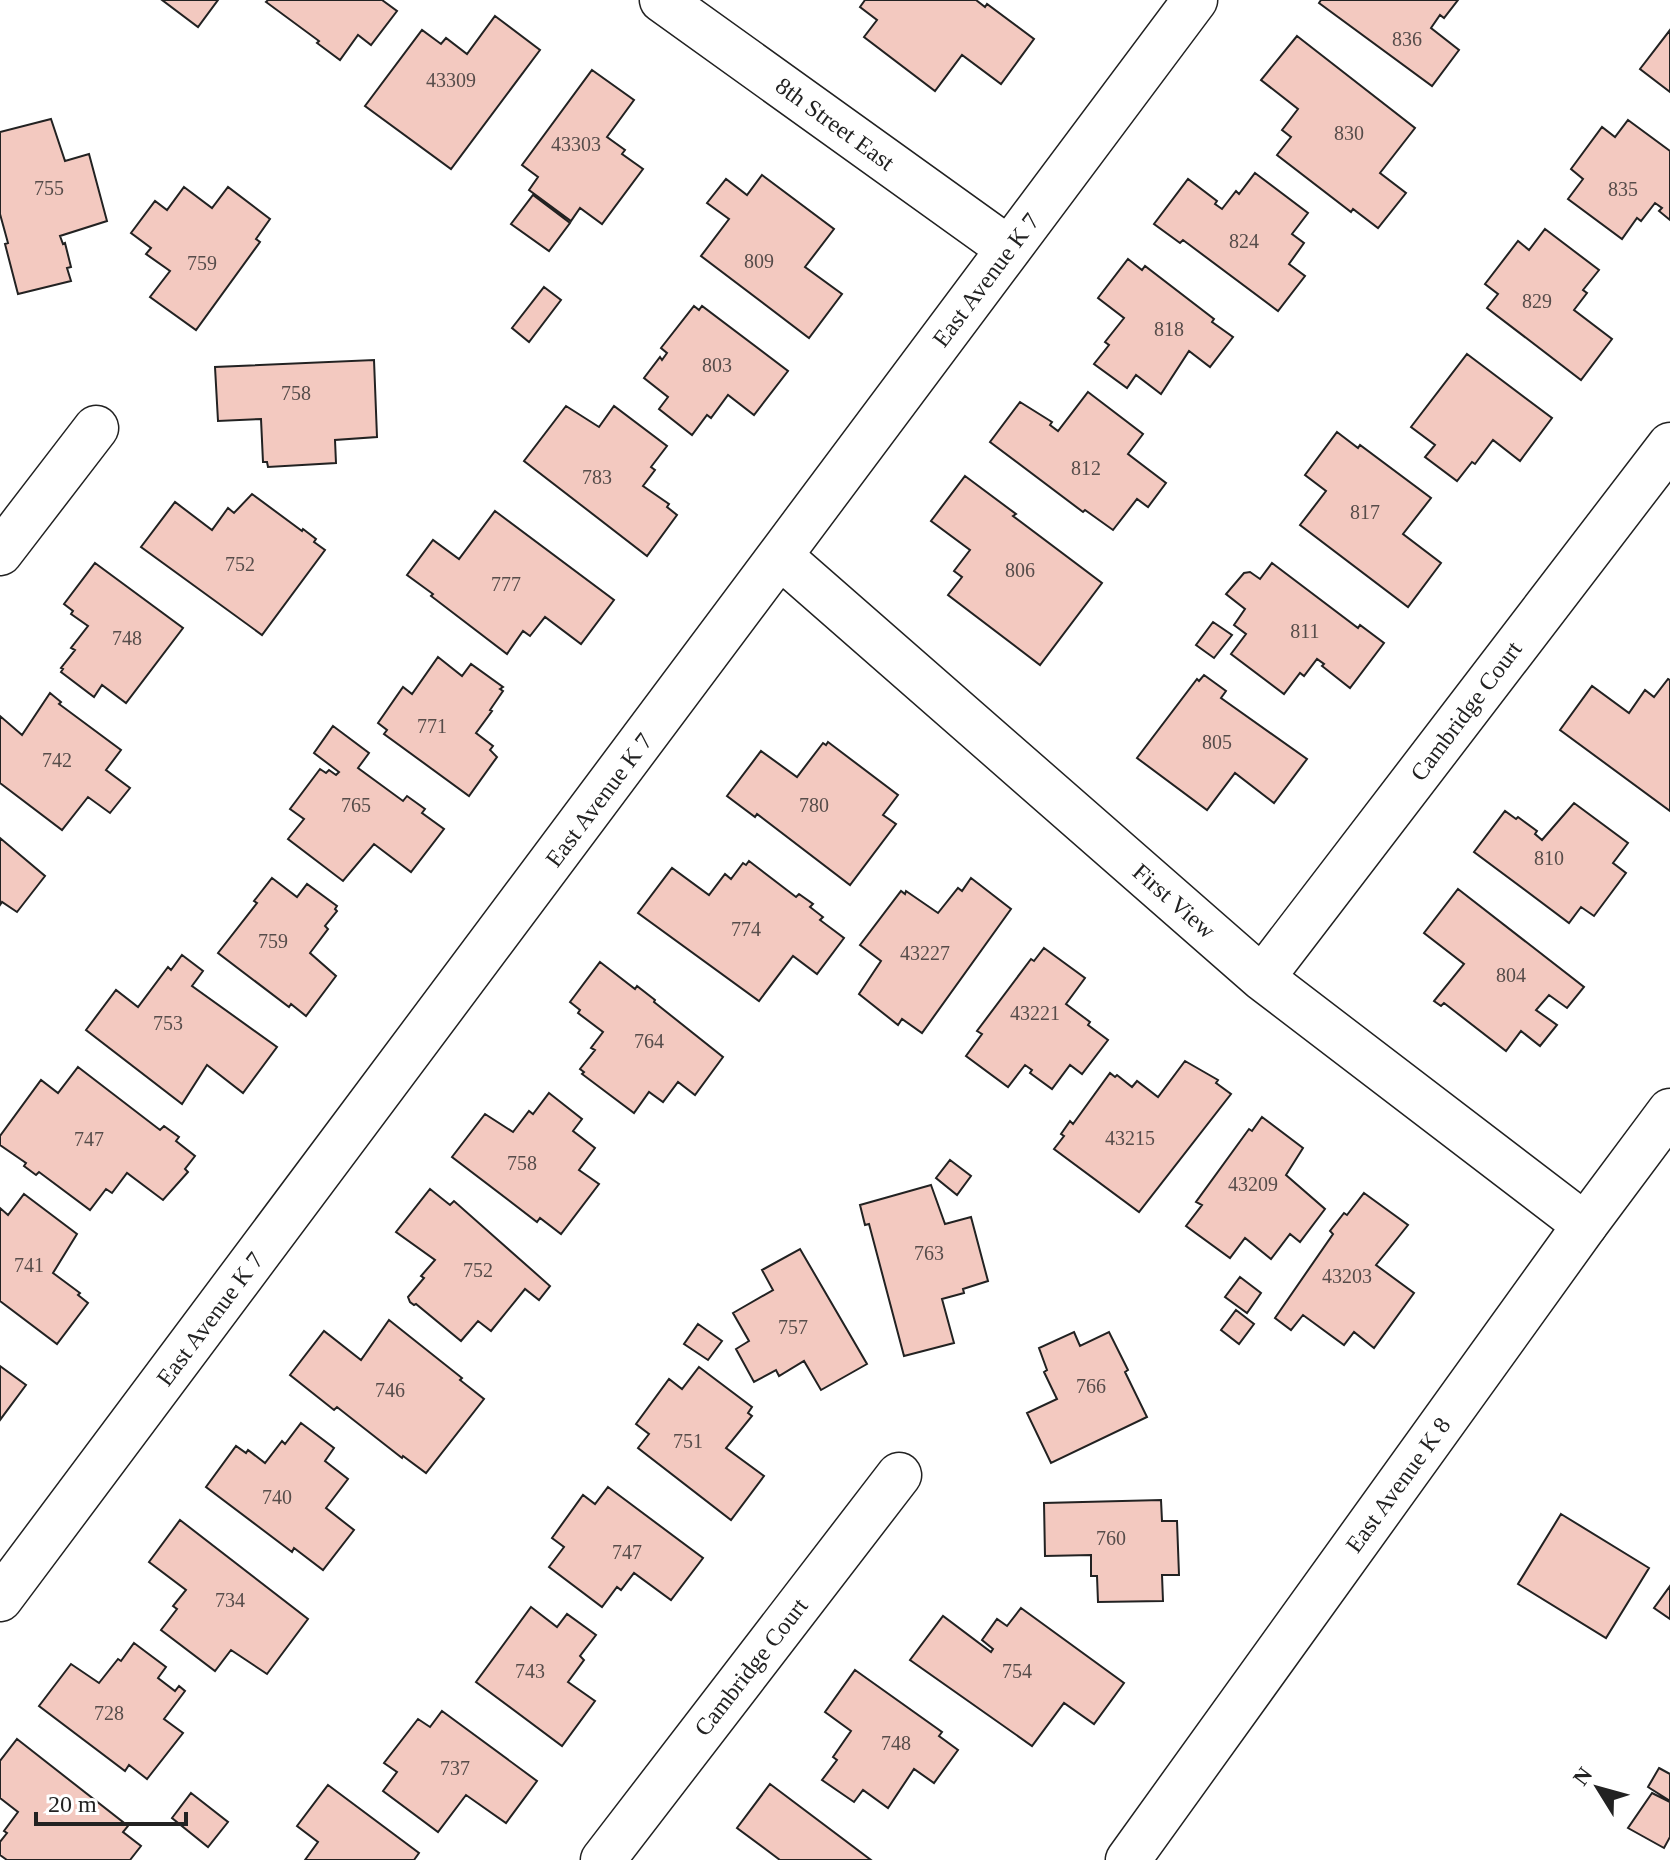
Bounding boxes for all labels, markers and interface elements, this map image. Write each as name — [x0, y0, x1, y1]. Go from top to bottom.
house number: 836 — [1392, 28, 1422, 50]
house number: 43309 — [426, 69, 476, 91]
street label: 8th Street East — [771, 72, 900, 176]
house number: 830 — [1334, 122, 1364, 144]
house number: 43303 — [551, 133, 601, 155]
house number: 755 — [34, 177, 64, 199]
house number: 835 — [1608, 178, 1638, 200]
street label: East Avenue K 7 — [927, 208, 1045, 352]
house number: 824 — [1229, 230, 1259, 252]
house number: 809 — [744, 250, 774, 272]
house number: 759 — [187, 252, 217, 274]
house number: 829 — [1522, 290, 1552, 312]
house number: 818 — [1154, 318, 1184, 340]
house number: 803 — [702, 354, 732, 376]
house number: 758 — [281, 382, 311, 404]
house number: 812 — [1071, 457, 1101, 479]
house number: 783 — [582, 466, 612, 488]
house number: 817 — [1350, 501, 1380, 523]
house number: 752 — [225, 553, 255, 575]
house number: 806 — [1005, 559, 1035, 581]
house number: 777 — [491, 573, 521, 595]
house number: 811 — [1290, 620, 1320, 642]
house number: 748 — [112, 627, 142, 649]
street label: Cambridge Court — [1405, 636, 1527, 786]
house number: 771 — [417, 715, 447, 737]
street label: East Avenue K 7 — [540, 728, 658, 872]
house number: 805 — [1202, 731, 1232, 753]
house number: 742 — [42, 749, 72, 771]
house number: 765 — [341, 794, 371, 816]
house number: 780 — [799, 794, 829, 816]
house number: 810 — [1534, 847, 1564, 869]
street label: First View — [1128, 858, 1221, 944]
house number: 774 — [731, 918, 761, 940]
house number: 759 — [258, 930, 288, 952]
house number: 43227 — [900, 942, 950, 964]
house number: 804 — [1496, 964, 1526, 986]
house number: 43221 — [1010, 1002, 1060, 1024]
house number: 753 — [153, 1012, 183, 1034]
house number: 764 — [634, 1030, 664, 1052]
house number: 43215 — [1105, 1127, 1155, 1149]
house number: 747 — [74, 1128, 104, 1150]
house number: 758 — [507, 1152, 537, 1174]
house number: 43209 — [1228, 1173, 1278, 1195]
house number: 763 — [914, 1242, 944, 1264]
street label: East Avenue K 7 — [151, 1247, 269, 1391]
house number: 741 — [14, 1254, 44, 1276]
house number: 752 — [463, 1259, 493, 1281]
house number: 43203 — [1322, 1265, 1372, 1287]
house number: 757 — [778, 1316, 808, 1338]
house number: 766 — [1076, 1375, 1106, 1397]
house number: 746 — [375, 1379, 405, 1401]
street label: East Avenue K 8 — [1340, 1413, 1456, 1557]
house number: 751 — [673, 1430, 703, 1452]
house number: 740 — [262, 1486, 292, 1508]
house number: 760 — [1096, 1527, 1126, 1549]
house number: 747 — [612, 1541, 642, 1563]
house number: 734 — [215, 1589, 245, 1611]
street label: Cambridge Court — [689, 1593, 813, 1741]
house number: 743 — [515, 1660, 545, 1682]
house number: 754 — [1002, 1660, 1032, 1682]
house number: 728 — [94, 1702, 124, 1724]
house number: 748 — [881, 1732, 911, 1754]
north arrow — [1558, 1748, 1638, 1828]
house number: 737 — [440, 1757, 470, 1779]
text: N — [1568, 1762, 1597, 1790]
scale bar — [36, 1776, 186, 1826]
text: 20 m — [48, 1791, 97, 1817]

